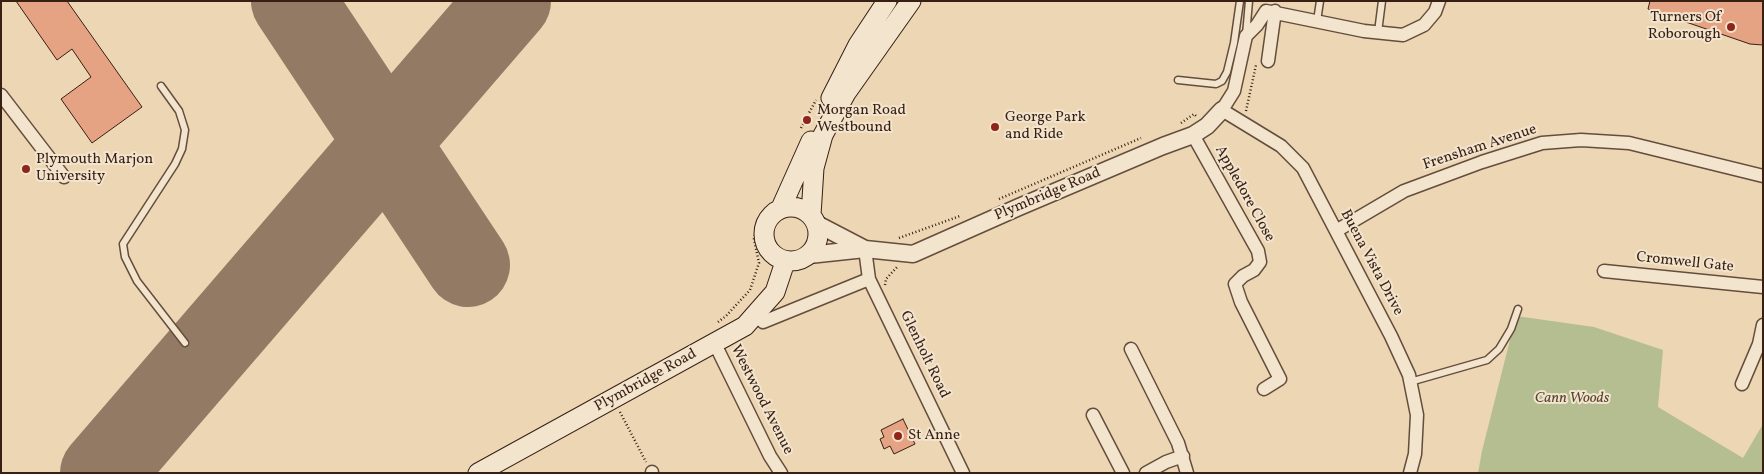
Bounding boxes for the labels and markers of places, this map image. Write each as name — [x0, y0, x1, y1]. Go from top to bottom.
place label: Turners Of Roborough — [1648, 9, 1721, 44]
marker: Turners Of Roborough — [1725, 21, 1737, 33]
place label: Morgan Road Westbound — [817, 102, 906, 137]
place label: George Park and Ride — [1005, 109, 1086, 144]
marker: Morgan Road Westbound — [801, 114, 813, 126]
marker: George Park and Ride — [989, 121, 1001, 133]
place label: Plymouth Marjon University — [36, 151, 153, 186]
marker: Plymouth Marjon University — [20, 163, 32, 175]
place label: St Anne — [908, 427, 960, 445]
marker: St Anne — [892, 430, 904, 442]

